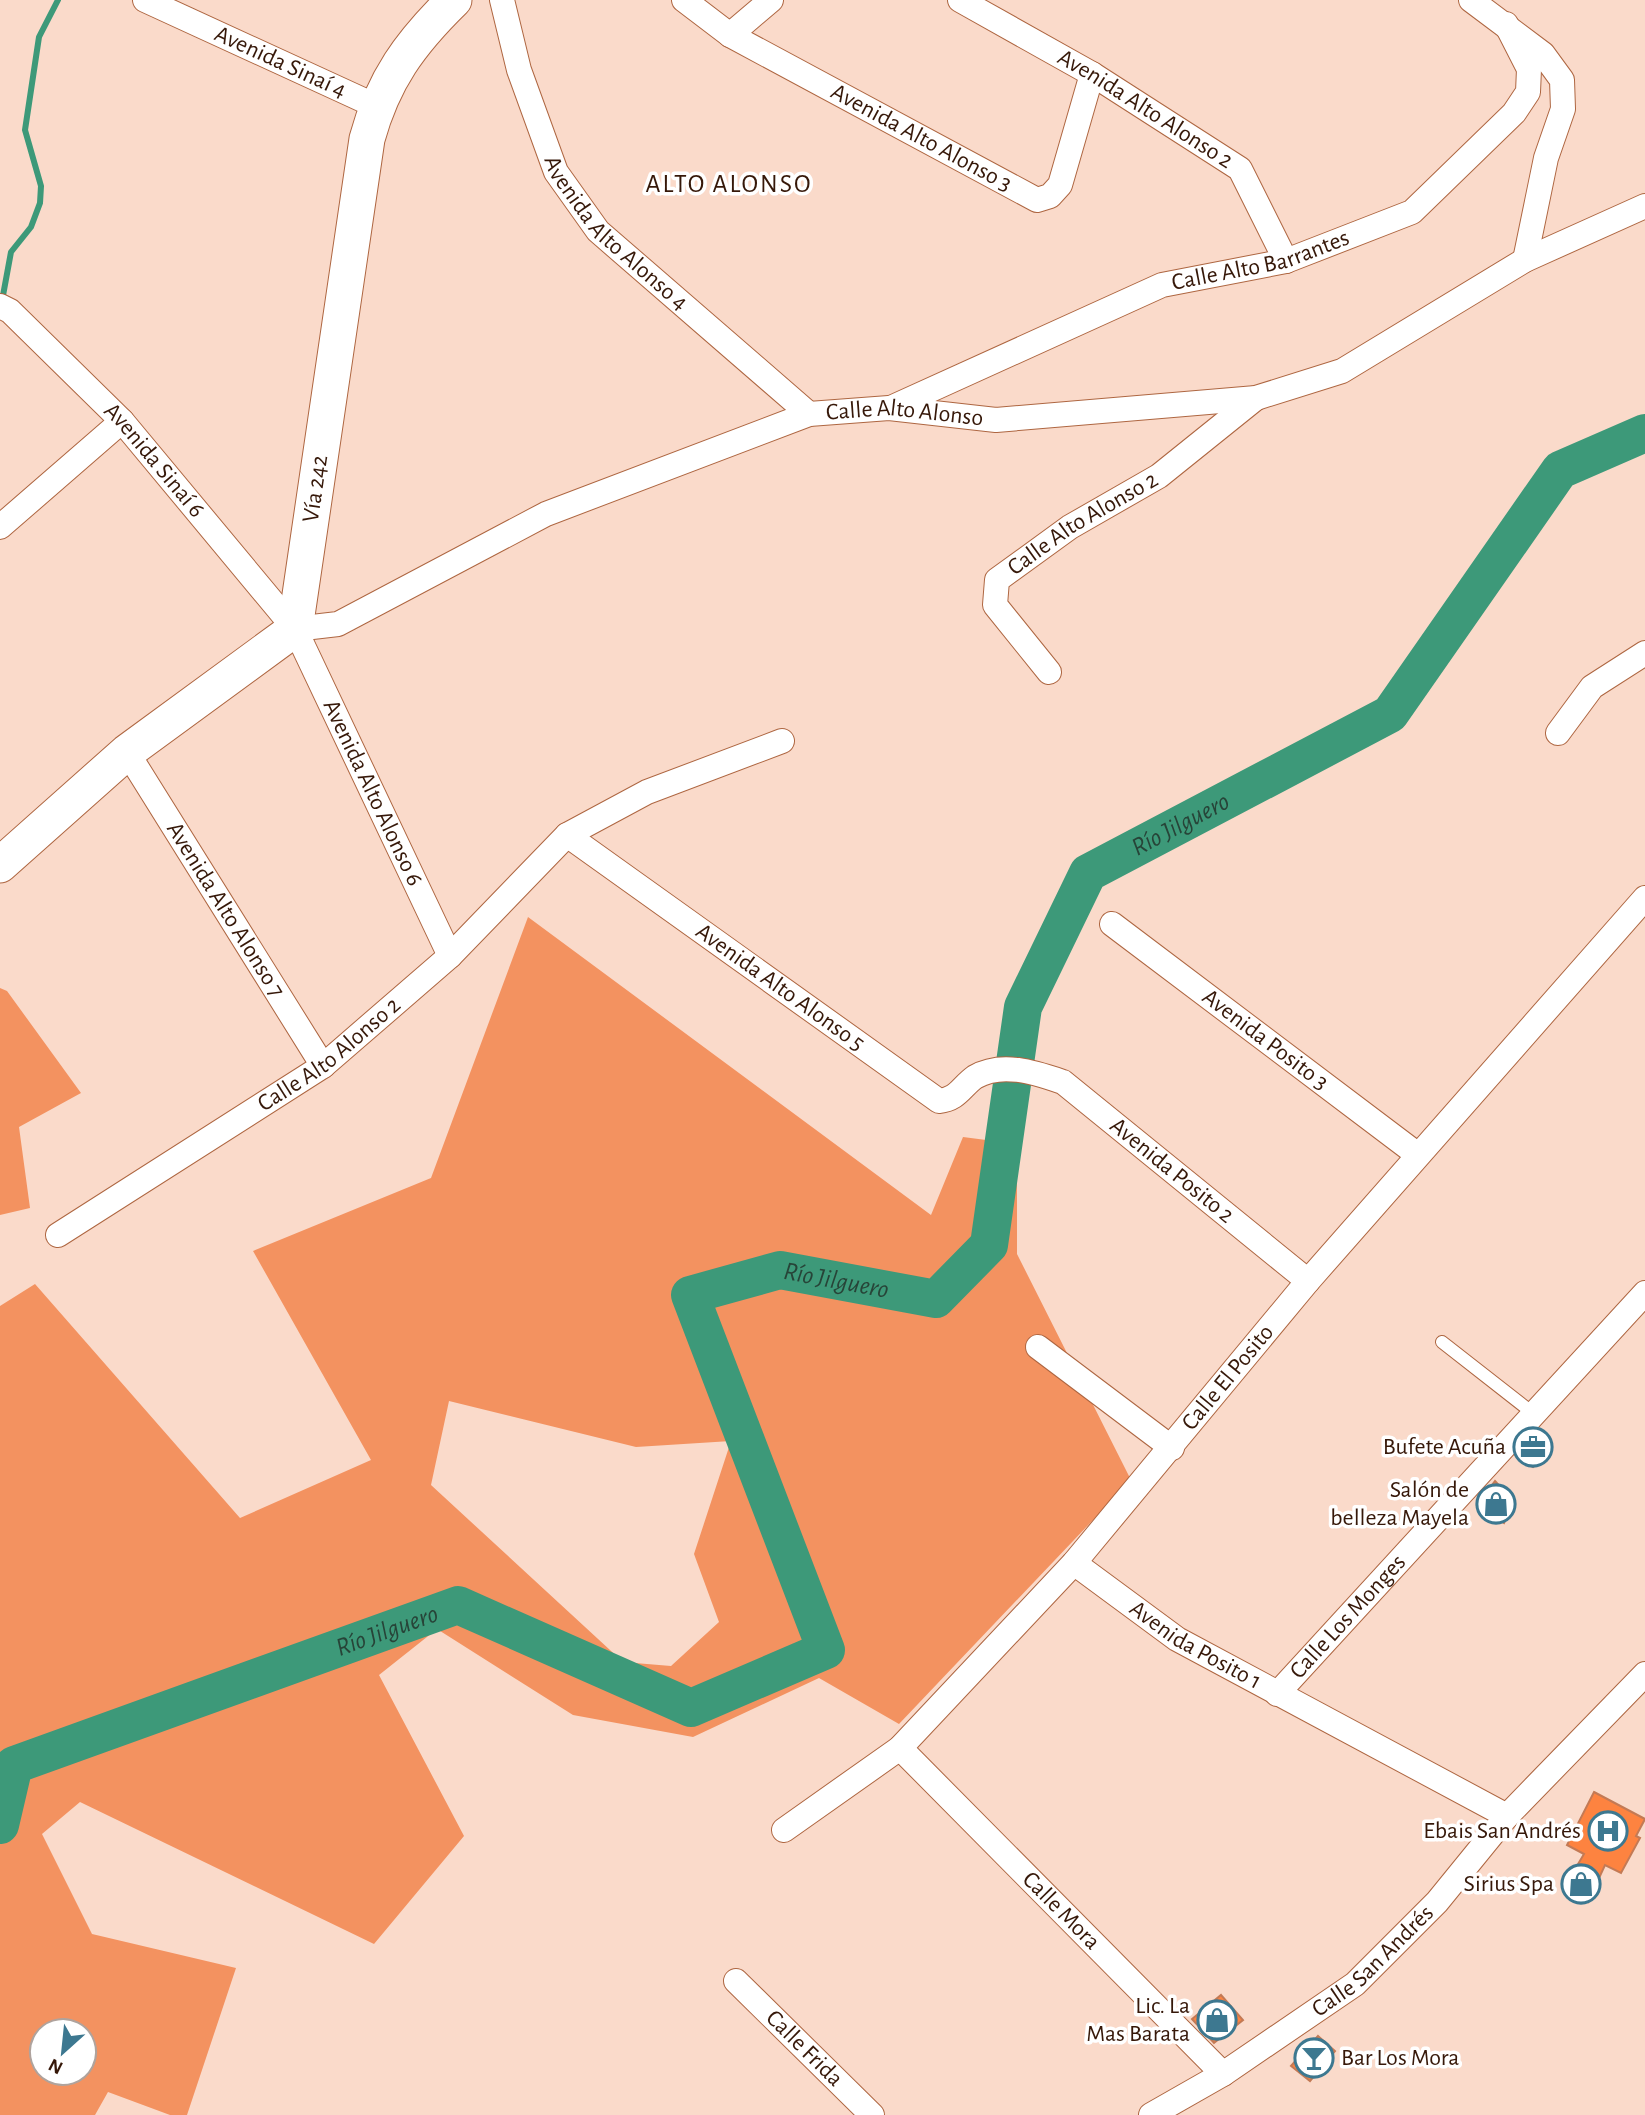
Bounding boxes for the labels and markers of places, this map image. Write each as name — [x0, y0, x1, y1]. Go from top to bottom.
office icon: Bufete Acuña — [1512, 1426, 1554, 1468]
place label: Bufete Acuña — [1383, 1435, 1506, 1459]
place label: Salón de belleza Mayela — [1330, 1478, 1469, 1530]
shop icon: Salón de belleza Mayela — [1475, 1483, 1517, 1525]
hospital icon: Ebais San Andrés — [1587, 1810, 1629, 1852]
place label: Ebais San Andrés — [1423, 1819, 1581, 1843]
shop icon: Sirius Spa — [1560, 1863, 1602, 1905]
place label: Sirius Spa — [1464, 1872, 1554, 1896]
place label: Lic. La Mas Barata — [1086, 1994, 1190, 2046]
shop icon: Lic. La Mas Barata — [1196, 1999, 1238, 2041]
bar icon: Bar Los Mora — [1293, 2037, 1335, 2079]
place label: Bar Los Mora — [1341, 2046, 1459, 2070]

